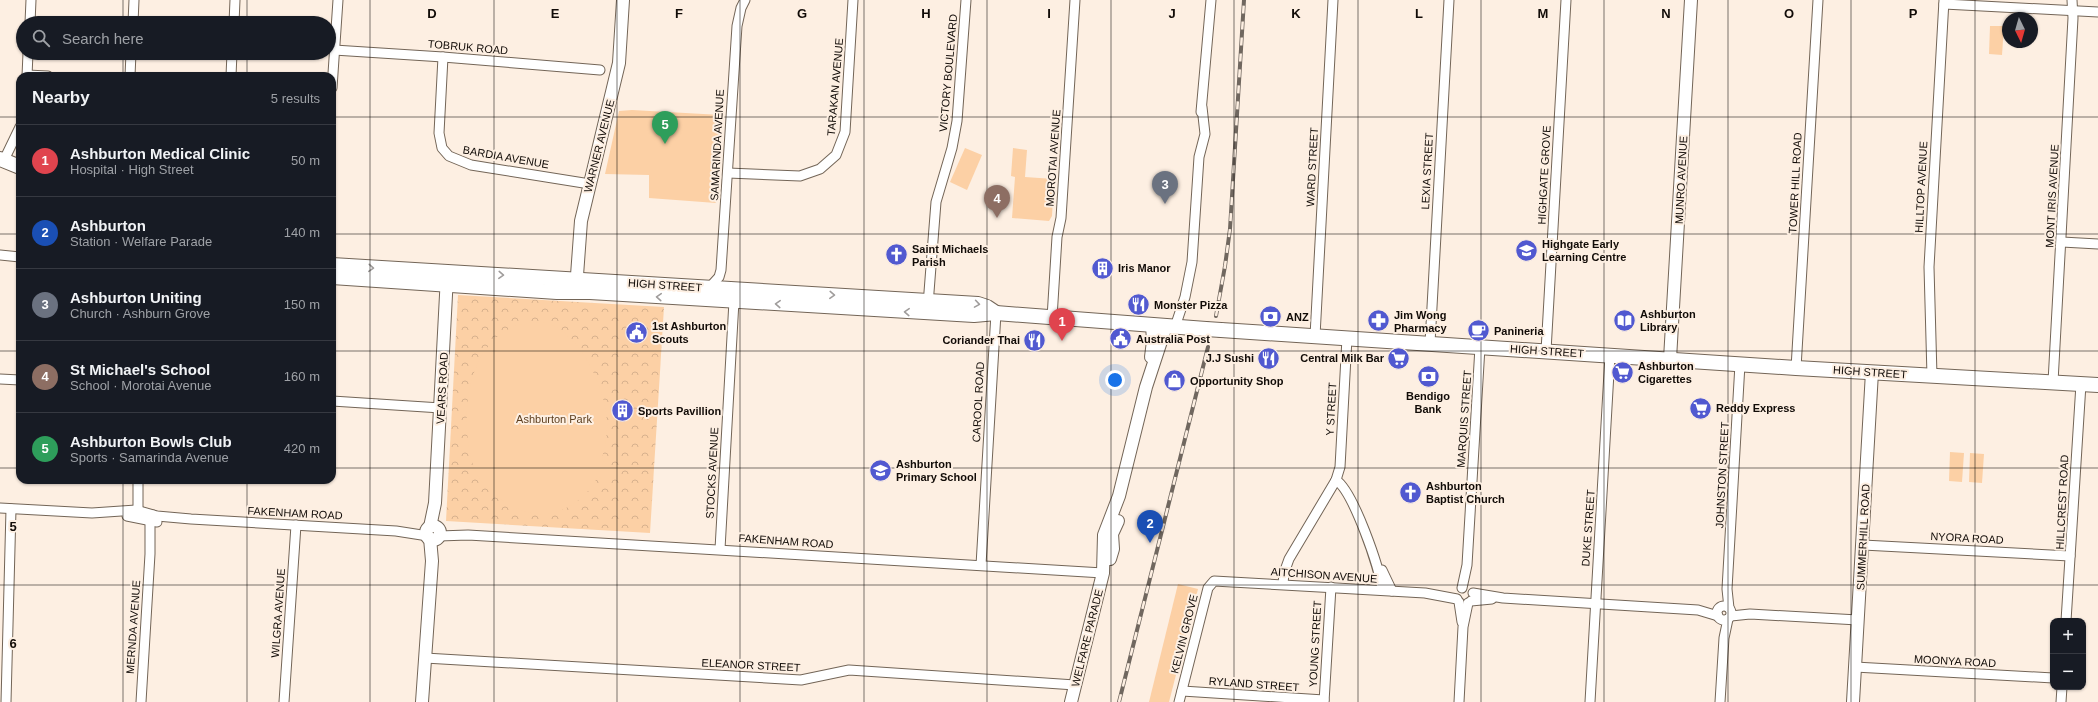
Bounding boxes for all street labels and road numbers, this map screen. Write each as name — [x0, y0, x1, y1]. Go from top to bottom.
street label: VICTORY BOULEVARD — [937, 13, 959, 132]
street label: TOBRUK ROAD — [427, 38, 509, 56]
street label: TARAKAN AVENUE — [825, 38, 845, 136]
street label: SAMARINDA AVENUE — [708, 89, 726, 201]
street label: WARNER AVENUE — [582, 98, 616, 194]
street label: MOROTAI AVENUE — [1044, 109, 1062, 207]
street label: HIGHGATE GROVE — [1535, 125, 1553, 225]
street label: WARD STREET — [1304, 127, 1320, 207]
street label: LEXIA STREET — [1419, 132, 1435, 210]
street label: TOWER HILL ROAD — [1786, 132, 1804, 234]
street label: MUNRO AVENUE — [1673, 136, 1689, 224]
street label: HILLTOP AVENUE — [1913, 141, 1929, 233]
street label: BARDIA AVENUE — [462, 144, 550, 170]
street label: MONT IRIS AVENUE — [2043, 144, 2061, 248]
street label: HIGH STREET — [628, 276, 703, 294]
street label: HIGH STREET — [1510, 342, 1585, 360]
street label: VEARS ROAD — [434, 352, 450, 424]
street label: CAROOL ROAD — [970, 361, 986, 443]
street label: HIGH STREET — [1833, 363, 1908, 381]
street label: MARQUIS STREET — [1455, 370, 1473, 468]
street label: Y STREET — [1324, 382, 1338, 436]
street label: JOHNSTON STREET — [1713, 421, 1731, 529]
street label: STOCKS AVENUE — [704, 427, 720, 519]
street label: HILLCREST ROAD — [2054, 454, 2070, 550]
street label: SUMMERHILL ROAD — [1854, 483, 1872, 591]
street label: DUKE STREET — [1579, 489, 1597, 567]
street label: FAKENHAM ROAD — [247, 505, 343, 521]
street label: NYORA ROAD — [1930, 530, 2004, 546]
street label: FAKENHAM ROAD — [738, 532, 834, 550]
street label: AITCHISON AVENUE — [1270, 565, 1378, 585]
street label: WILGRA AVENUE — [269, 568, 287, 658]
street label: MERNDA AVENUE — [124, 580, 142, 674]
street label: WELFARE PARADE — [1069, 588, 1105, 688]
street label: KELVIN GROVE — [1168, 593, 1200, 675]
street label: YOUNG STREET — [1307, 600, 1323, 688]
street label: MOONYA ROAD — [1914, 653, 1996, 669]
street label: ELEANOR STREET — [701, 656, 801, 674]
street label: RYLAND STREET — [1208, 675, 1300, 693]

